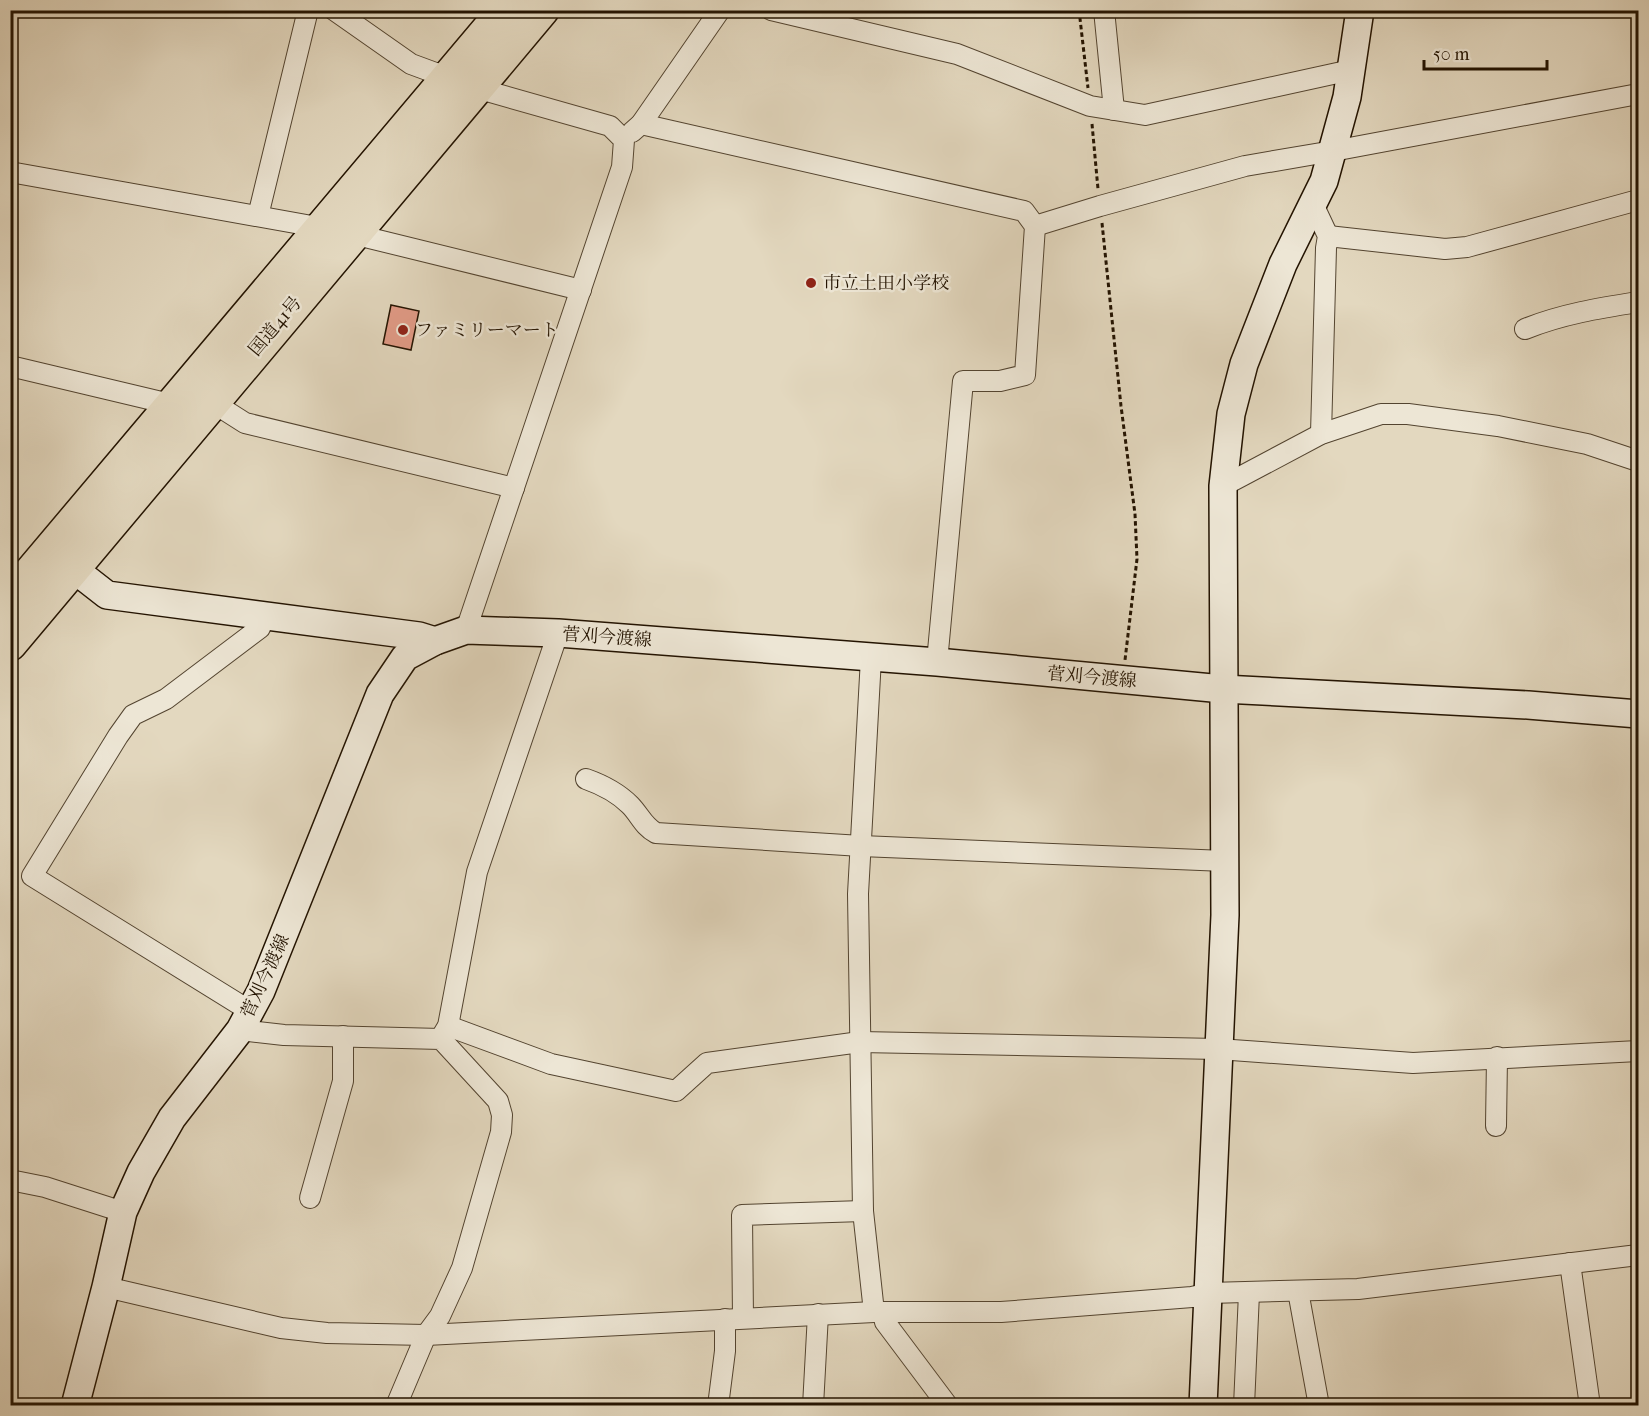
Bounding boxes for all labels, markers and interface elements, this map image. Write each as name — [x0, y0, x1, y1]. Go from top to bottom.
scale bar — [1424, 33, 1547, 71]
text: 50 m — [1433, 44, 1470, 65]
place label: 市立土田小学校 — [823, 273, 949, 294]
marker: 市立土田小学校 — [804, 276, 818, 290]
street label: 国道41号 — [245, 292, 306, 360]
place label: ファミリーマート — [415, 320, 559, 341]
marker: ファミリーマート — [396, 323, 410, 337]
street label: 菅刈今渡線 — [561, 624, 653, 651]
street label: 菅刈今渡線 — [1046, 663, 1138, 692]
street label: 菅刈今渡線 — [237, 931, 294, 1021]

